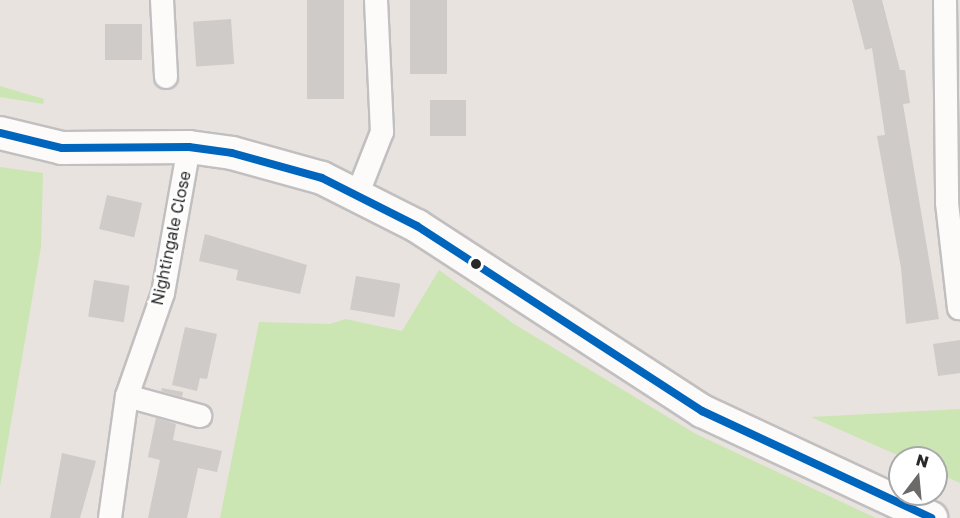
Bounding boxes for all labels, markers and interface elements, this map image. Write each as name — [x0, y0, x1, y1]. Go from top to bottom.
street label: Nightingale Close — [147, 169, 195, 307]
unlabelled marker — [470, 258, 482, 270]
north arrow — [888, 446, 948, 506]
text: N — [914, 449, 931, 472]

